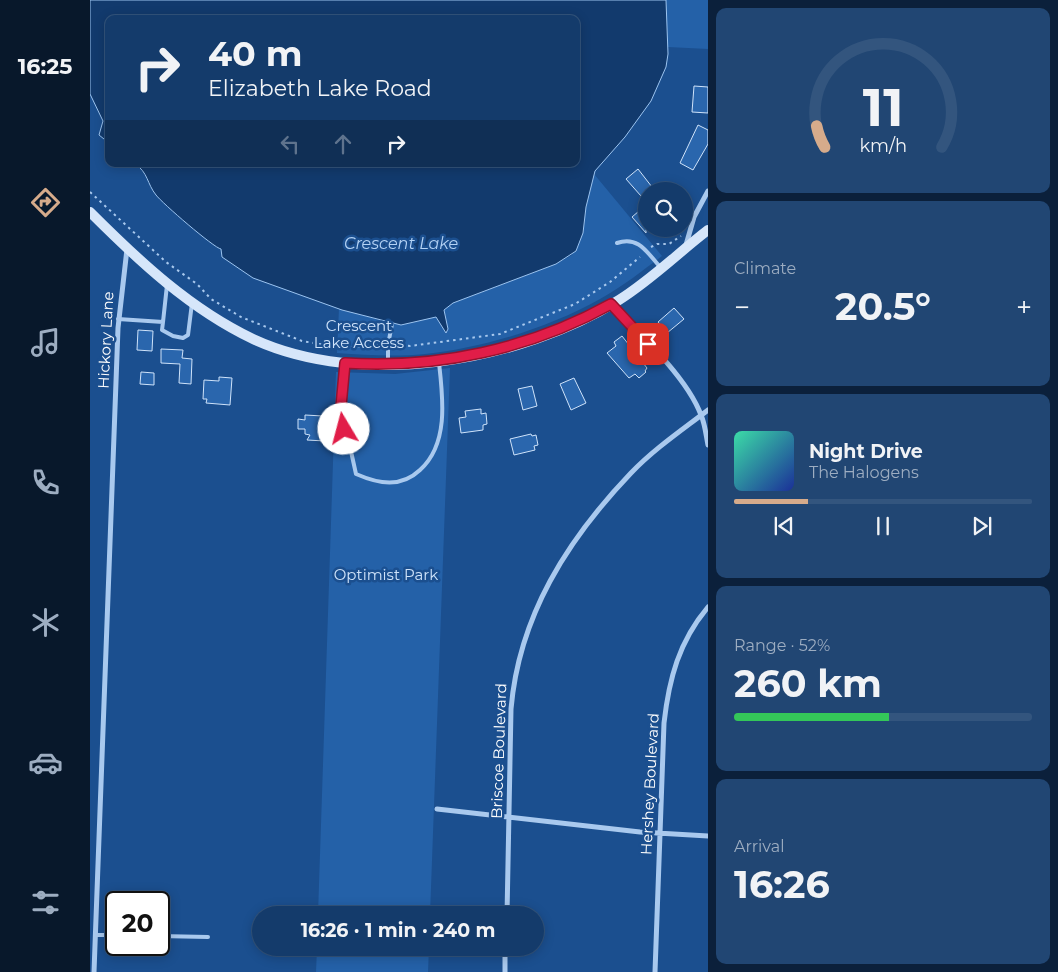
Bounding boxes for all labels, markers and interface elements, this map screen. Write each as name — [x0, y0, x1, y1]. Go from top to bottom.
text: 40 m — [208, 32, 303, 75]
icon: right — [125, 35, 190, 100]
text: 16:25 — [18, 53, 72, 80]
text: Elizabeth Lake Road — [208, 75, 432, 102]
text: 11 — [863, 76, 903, 139]
icon: left — [276, 130, 304, 158]
icon: ahead — [329, 130, 357, 158]
icon: right — [382, 130, 410, 158]
text: km/h — [859, 135, 907, 156]
map controls — [638, 182, 693, 237]
button: search — [638, 182, 693, 237]
icon: directions — [28, 185, 63, 220]
water label: Crescent Lake — [344, 234, 458, 253]
text: Climate — [734, 259, 796, 278]
text: 20.5° — [835, 283, 931, 330]
text: − — [734, 290, 750, 324]
text: + — [1016, 290, 1032, 324]
street label: Hickory Lane — [93, 291, 118, 389]
park label: Crescent Lake Access — [314, 316, 404, 352]
pin — [627, 323, 669, 365]
icon: music — [28, 325, 63, 360]
icon: arrive — [634, 330, 662, 358]
position arrow — [317, 402, 369, 454]
text: Night Drive — [809, 440, 923, 463]
text: The Halogens — [809, 463, 919, 482]
icon: phone — [28, 465, 63, 500]
icon: previous — [770, 512, 798, 540]
icon: pause — [869, 512, 897, 540]
icon: next — [968, 512, 996, 540]
park label: Optimist Park — [334, 565, 438, 584]
icon: climate — [28, 605, 63, 640]
text: Range · 52% — [734, 636, 830, 655]
text: 260 km — [734, 660, 882, 707]
street label: Briscoe Boulevard — [487, 683, 510, 819]
street label: Hershey Boulevard — [636, 712, 663, 855]
icon: car — [28, 745, 63, 780]
text: Arrival — [734, 837, 784, 856]
text: 16:26 — [734, 861, 830, 908]
icon: filters — [28, 885, 63, 920]
speed limit sign: 20 — [105, 891, 170, 956]
text: 16:26 · 1 min · 240 m — [301, 919, 495, 942]

